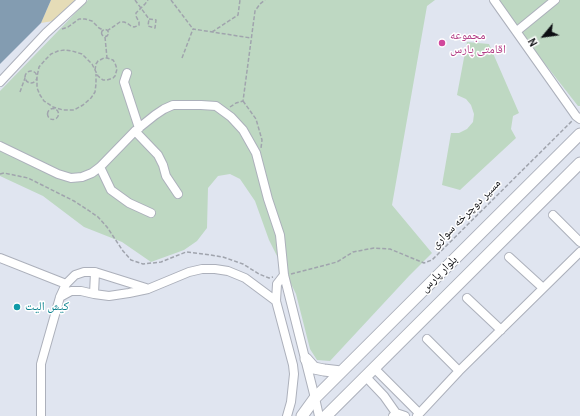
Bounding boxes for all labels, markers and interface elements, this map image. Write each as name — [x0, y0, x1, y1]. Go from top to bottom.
north arrow — [524, 16, 564, 56]
place label: مجموعه اقامتی پارس — [450, 29, 506, 57]
text: N — [525, 35, 541, 49]
marker: مجموعه اقامتی پارس — [437, 38, 447, 48]
street label: مسیر دوچرخه سواری — [428, 176, 504, 252]
street label: بلوار پارس — [418, 253, 460, 295]
place label: کیش الیت — [25, 300, 69, 314]
marker: کیش الیت — [12, 302, 22, 312]

